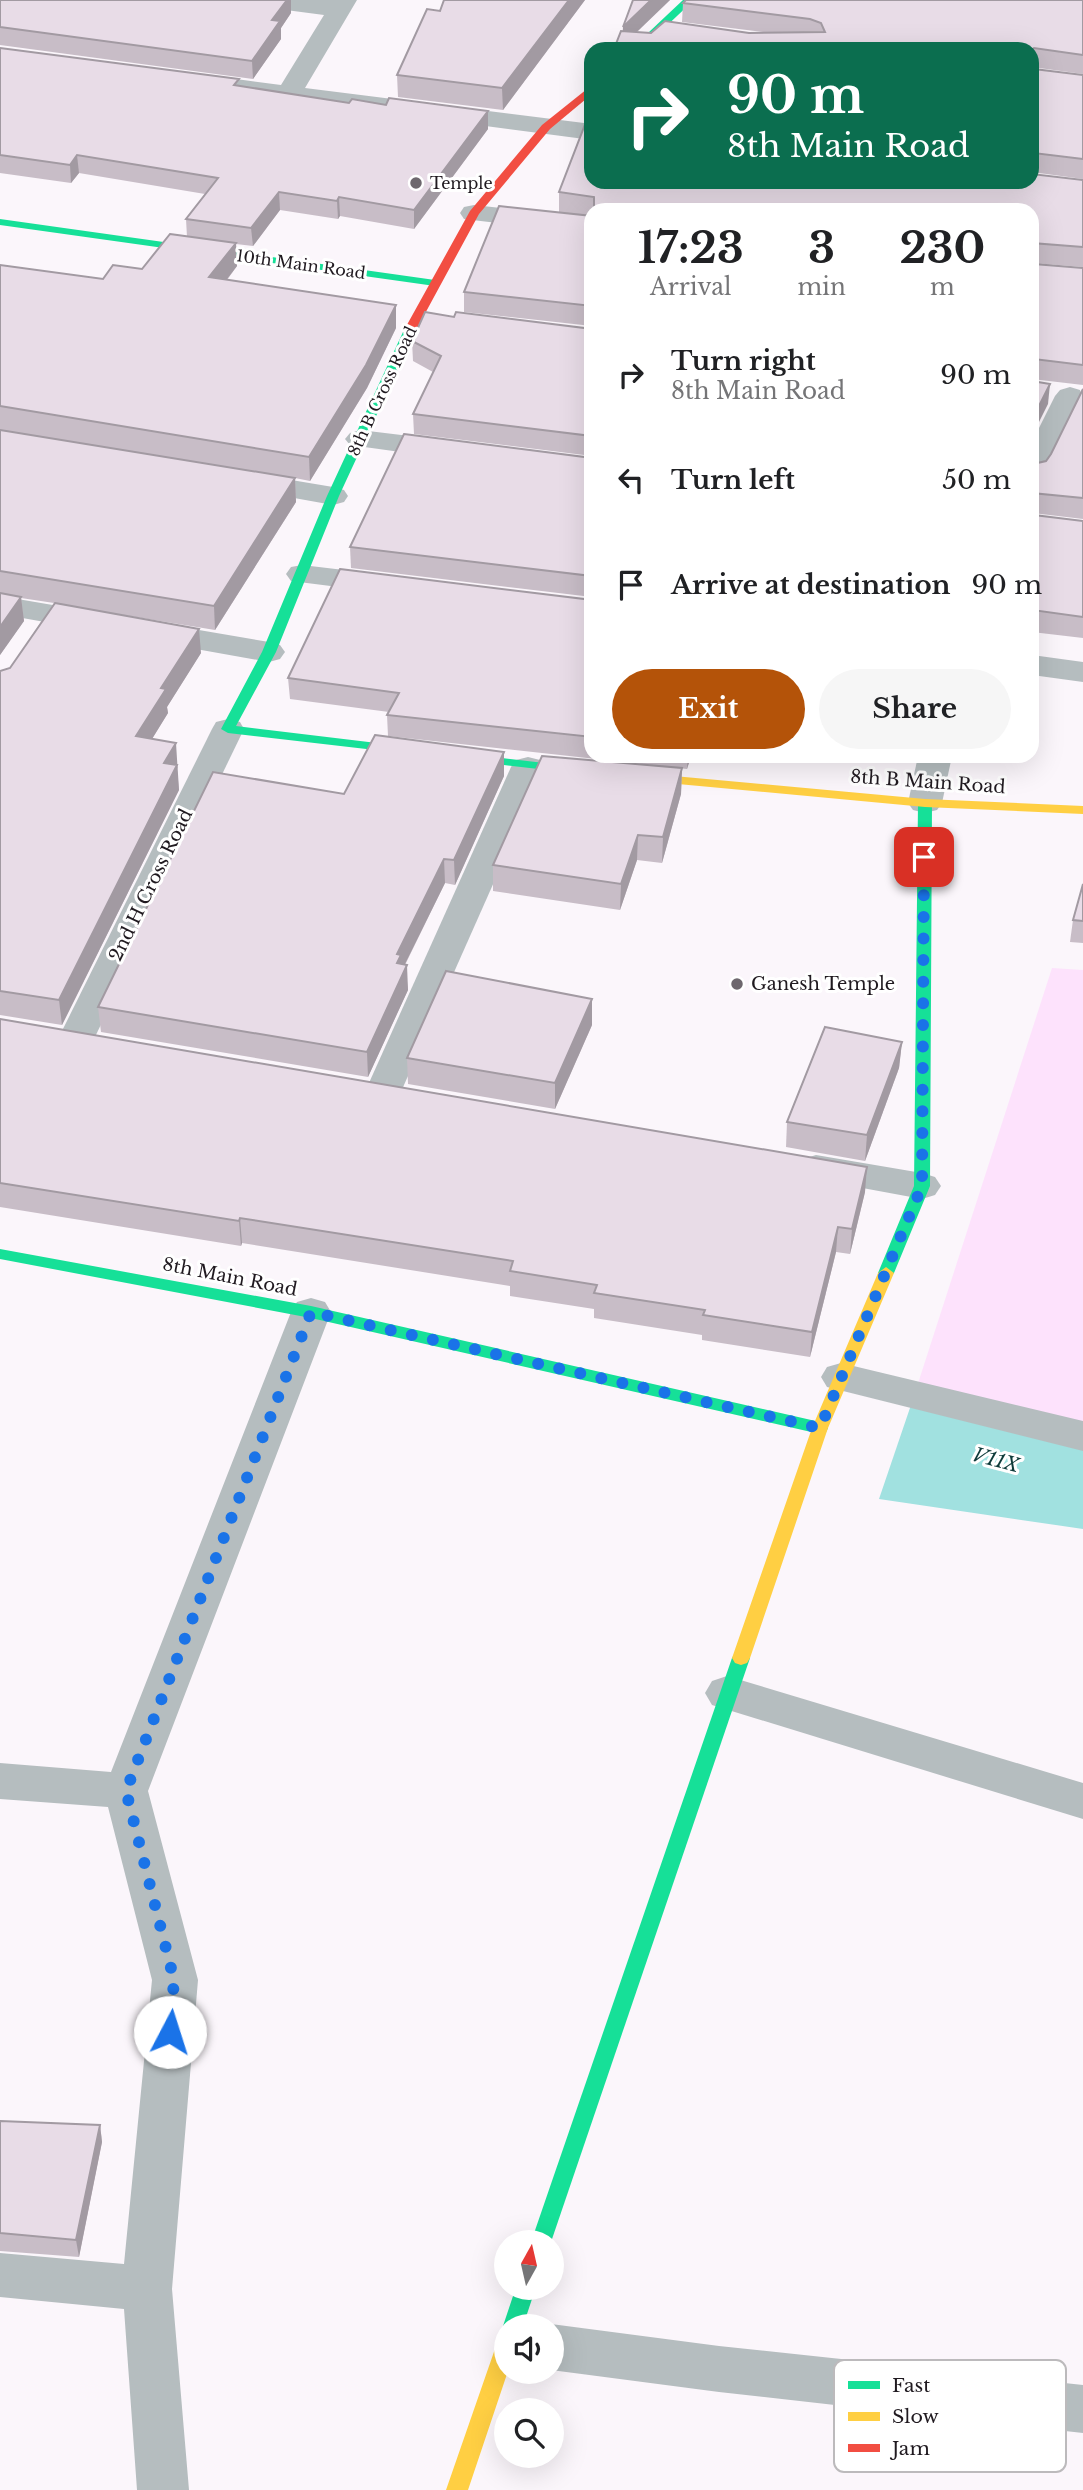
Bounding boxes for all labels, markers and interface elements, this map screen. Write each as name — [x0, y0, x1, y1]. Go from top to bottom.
text: 90 m — [727, 65, 864, 126]
icon: right — [612, 70, 703, 161]
text: 8th Main Road — [727, 126, 970, 166]
place label: Temple — [430, 173, 493, 193]
marker: Temple — [408, 175, 424, 191]
text: 17:23 — [638, 222, 744, 274]
text: 3 — [808, 222, 835, 274]
text: 230 — [899, 222, 985, 274]
street label: 10th Main Road — [235, 245, 367, 283]
text: Arrival — [650, 273, 731, 301]
text: min — [797, 273, 846, 301]
text: m — [930, 273, 955, 301]
street label: 8th B Cross Road — [343, 323, 421, 459]
text: Turn right — [671, 345, 816, 377]
icon: right — [612, 356, 650, 394]
text: 90 m — [940, 359, 1011, 391]
text: 8th Main Road — [671, 377, 845, 405]
icon: left — [612, 461, 650, 499]
text: Turn left — [671, 464, 795, 496]
text: 50 m — [942, 464, 1011, 496]
icon: arrive — [612, 566, 650, 604]
text: Arrive at destination — [671, 569, 951, 601]
text: 90 m — [972, 569, 1042, 601]
button: Exit — [612, 669, 805, 749]
button: Share — [819, 669, 1011, 749]
street label: 8th B Main Road — [850, 766, 1006, 798]
street label: 2nd H Cross Road — [105, 805, 197, 965]
pin — [894, 827, 954, 887]
icon: arrive — [905, 838, 943, 876]
place label: Ganesh Temple — [751, 973, 895, 995]
marker: Ganesh Temple — [729, 976, 745, 992]
street label: 8th Main Road — [161, 1253, 299, 1301]
water label: V11X — [970, 1443, 1023, 1478]
position arrow — [133, 1995, 207, 2069]
north arrow — [494, 2230, 564, 2300]
map controls — [494, 2230, 564, 2468]
button: sound — [494, 2314, 564, 2384]
legend — [834, 2360, 1066, 2472]
text: Fast — [892, 2374, 931, 2397]
button: search — [494, 2398, 564, 2468]
text: Slow — [892, 2405, 939, 2428]
text: Jam — [889, 2437, 930, 2460]

